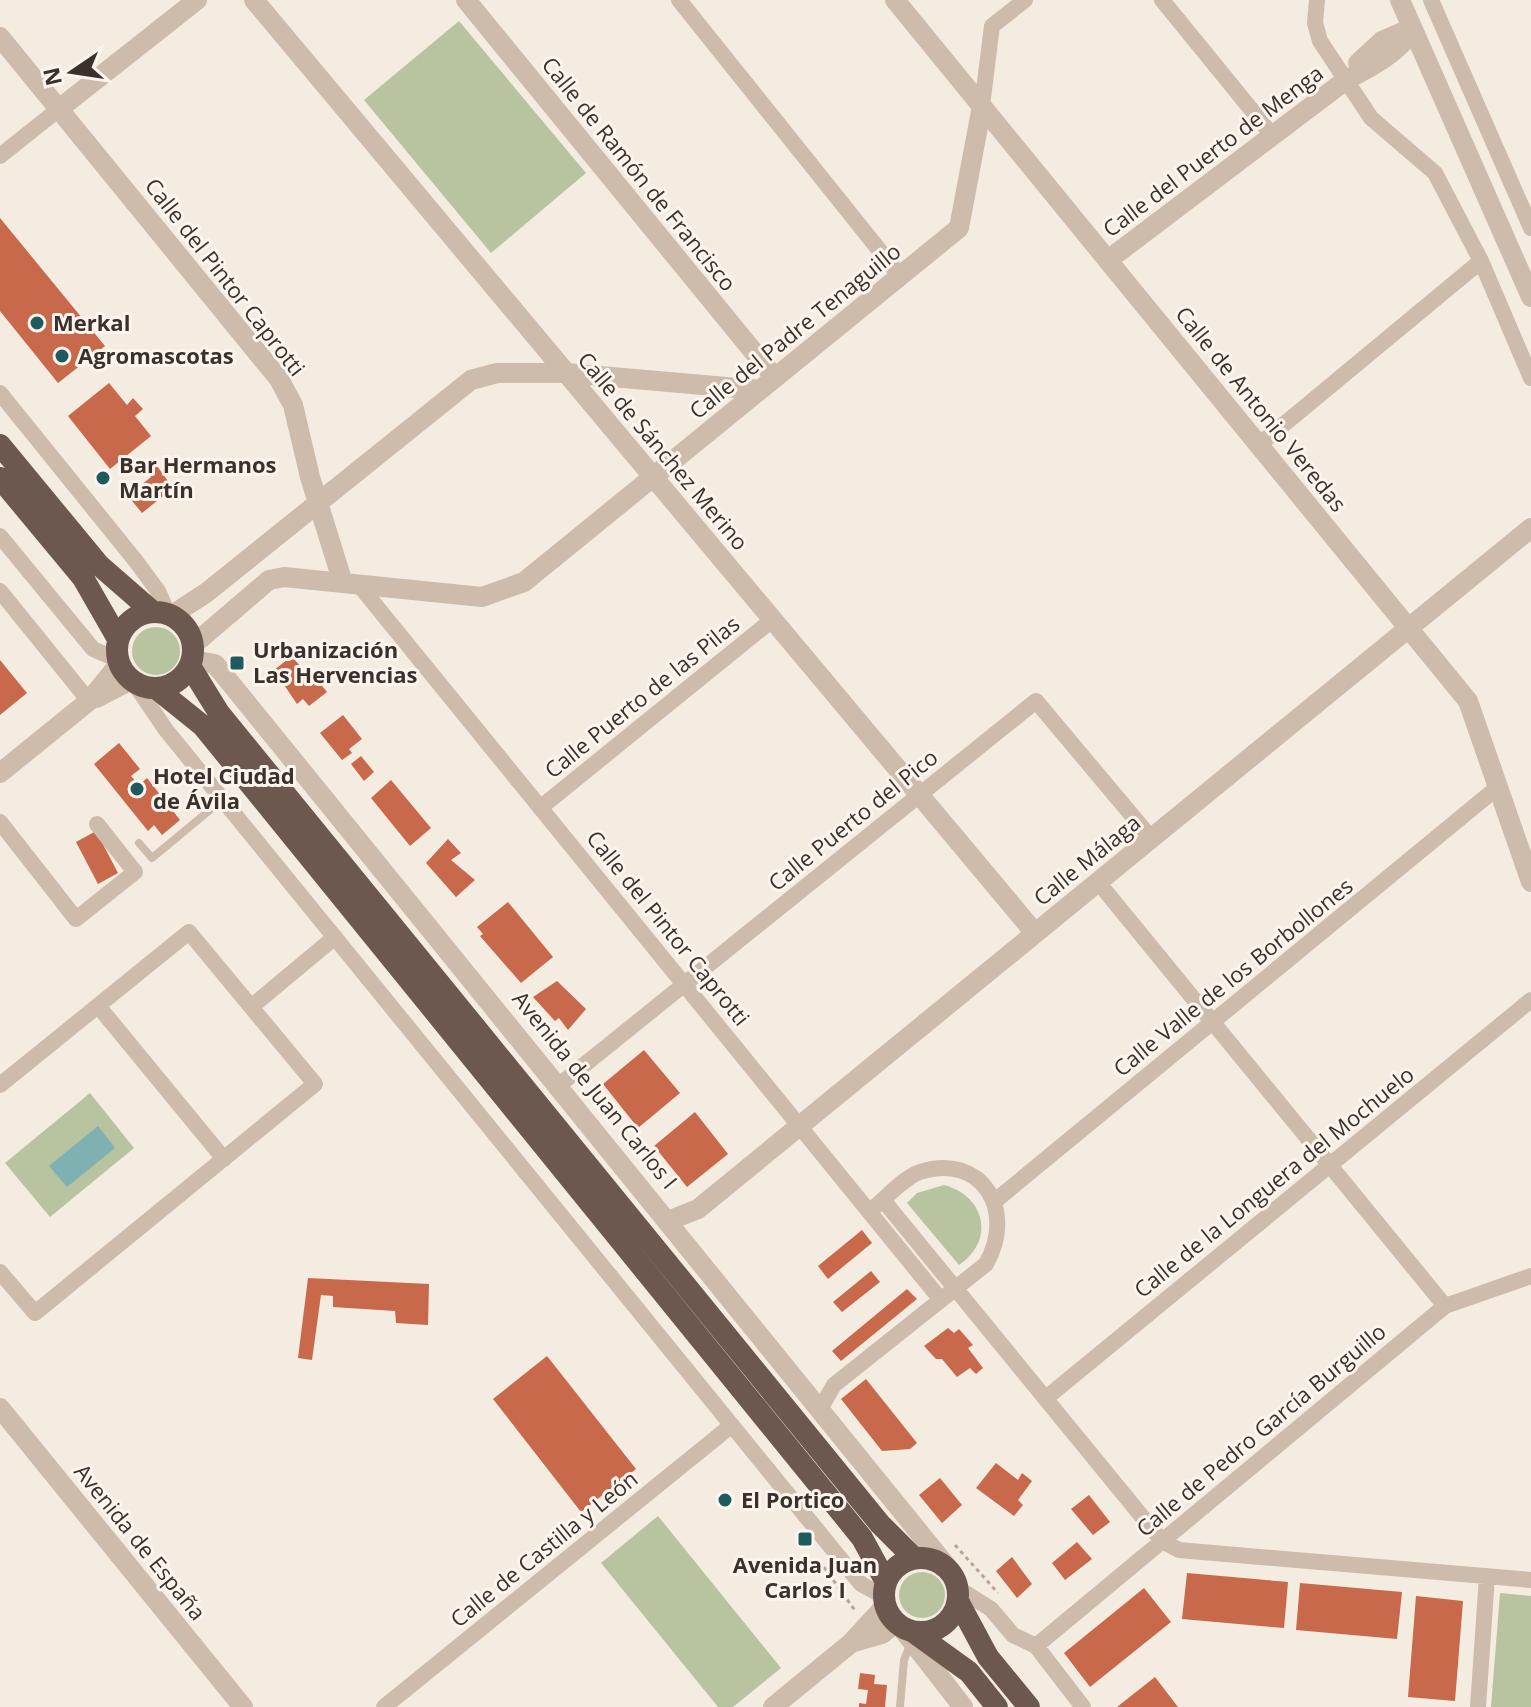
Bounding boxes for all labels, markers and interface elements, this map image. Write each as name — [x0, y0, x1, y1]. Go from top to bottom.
north arrow — [32, 32, 112, 112]
street label: Calle de Ramón de Francisco — [536, 50, 744, 297]
street label: Calle del Puerto de Menga — [1096, 57, 1329, 243]
text: N — [35, 65, 68, 89]
street label: Calle del Pintor Caprotti — [139, 171, 313, 382]
street label: Calle del Padre Tenaguillo — [682, 236, 906, 425]
street label: Calle de Antonio Veredas — [1169, 299, 1354, 517]
place label: Merkal — [53, 307, 130, 337]
marker: Merkal — [28, 314, 46, 332]
place label: Agromascotas — [78, 340, 234, 370]
street label: Calle de Sánchez Merino — [572, 345, 756, 556]
marker: Agromascotas — [53, 347, 71, 365]
place label: Bar Hermanos Martín — [119, 449, 277, 504]
marker: Bar Hermanos Martín — [94, 469, 112, 487]
street label: Calle Puerto de las Pilas — [538, 608, 745, 784]
place label: Urbanización Las Hervencias — [253, 634, 417, 689]
marker: Urbanización Las Hervencias — [228, 654, 246, 672]
street label: Calle Puerto del Pico — [761, 742, 943, 897]
place label: Hotel Ciudad de Ávila — [153, 760, 295, 815]
marker: Hotel Ciudad de Ávila — [128, 780, 146, 798]
street label: Calle Málaga — [1027, 807, 1146, 912]
street label: Calle del Pintor Caprotti — [581, 823, 757, 1031]
street label: Calle Valle de los Borbollones — [1106, 870, 1358, 1082]
street label: Avenida de Juan Carlos I — [507, 984, 685, 1195]
street label: Calle de la Longuera del Mochuelo — [1127, 1059, 1420, 1304]
street label: Calle de Pedro García Burguillo — [1129, 1316, 1391, 1543]
street label: Avenida de España — [68, 1457, 213, 1626]
street label: Calle de Castilla y León — [443, 1463, 643, 1633]
place label: El Portico — [741, 1484, 844, 1514]
marker: El Portico — [716, 1491, 734, 1509]
marker: Avenida Juan Carlos I — [796, 1530, 814, 1548]
place label: Avenida Juan Carlos I — [733, 1549, 877, 1604]

